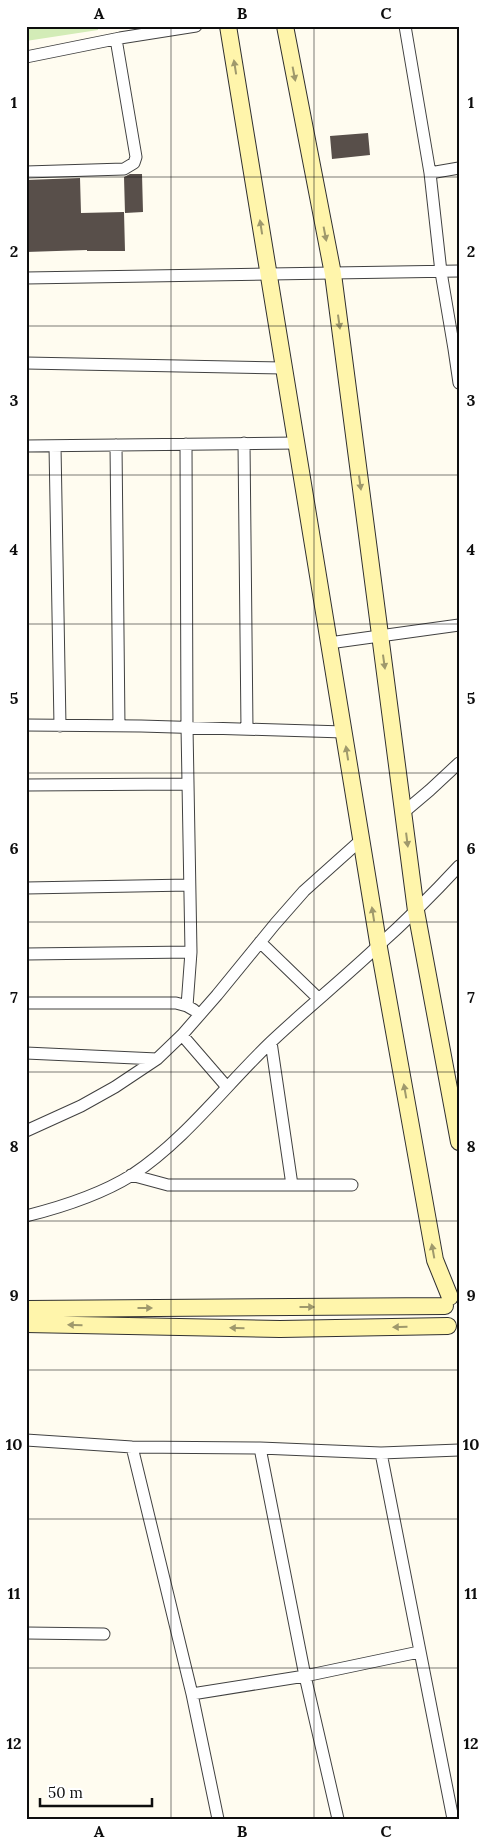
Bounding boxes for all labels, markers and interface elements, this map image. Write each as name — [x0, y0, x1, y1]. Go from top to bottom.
text: A — [94, 3, 105, 23]
text: B — [237, 3, 248, 23]
text: C — [380, 3, 392, 23]
one-way arrow — [230, 58, 238, 74]
one-way arrow — [290, 67, 298, 82]
text: 1 — [11, 92, 17, 112]
text: 1 — [468, 92, 474, 112]
one-way arrow — [257, 219, 265, 235]
one-way arrow — [321, 226, 329, 242]
text: 2 — [10, 241, 18, 261]
text: 2 — [467, 241, 475, 261]
one-way arrow — [335, 315, 343, 331]
text: 3 — [10, 390, 19, 410]
text: 3 — [467, 390, 476, 410]
one-way arrow — [356, 476, 364, 492]
text: 4 — [10, 539, 19, 559]
text: 4 — [467, 539, 476, 559]
one-way arrow — [380, 654, 388, 670]
text: 5 — [10, 688, 19, 708]
text: 5 — [467, 688, 476, 708]
one-way arrow — [343, 745, 351, 761]
one-way arrow — [403, 833, 411, 849]
text: 6 — [9, 838, 19, 858]
text: 6 — [466, 838, 476, 858]
one-way arrow — [369, 905, 377, 921]
text: 7 — [10, 987, 18, 1007]
text: 7 — [467, 987, 475, 1007]
one-way arrow — [400, 1083, 408, 1099]
text: 8 — [9, 1136, 19, 1156]
text: 8 — [466, 1136, 476, 1156]
one-way arrow — [429, 1243, 437, 1259]
text: 9 — [9, 1285, 19, 1305]
text: 9 — [466, 1285, 476, 1305]
one-way arrow — [300, 1303, 316, 1311]
one-way arrow — [137, 1304, 153, 1312]
one-way arrow — [66, 1321, 82, 1329]
one-way arrow — [391, 1323, 407, 1331]
one-way arrow — [229, 1324, 245, 1332]
text: 10 — [6, 1434, 22, 1454]
text: 10 — [463, 1434, 479, 1454]
text: 11 — [8, 1583, 21, 1603]
text: 11 — [465, 1583, 478, 1603]
text: 12 — [6, 1733, 22, 1753]
text: 12 — [463, 1733, 479, 1753]
scale bar — [40, 1775, 152, 1807]
text: 50 m — [48, 1783, 83, 1802]
text: A — [94, 1821, 105, 1841]
text: B — [237, 1821, 248, 1841]
text: C — [380, 1821, 392, 1841]

